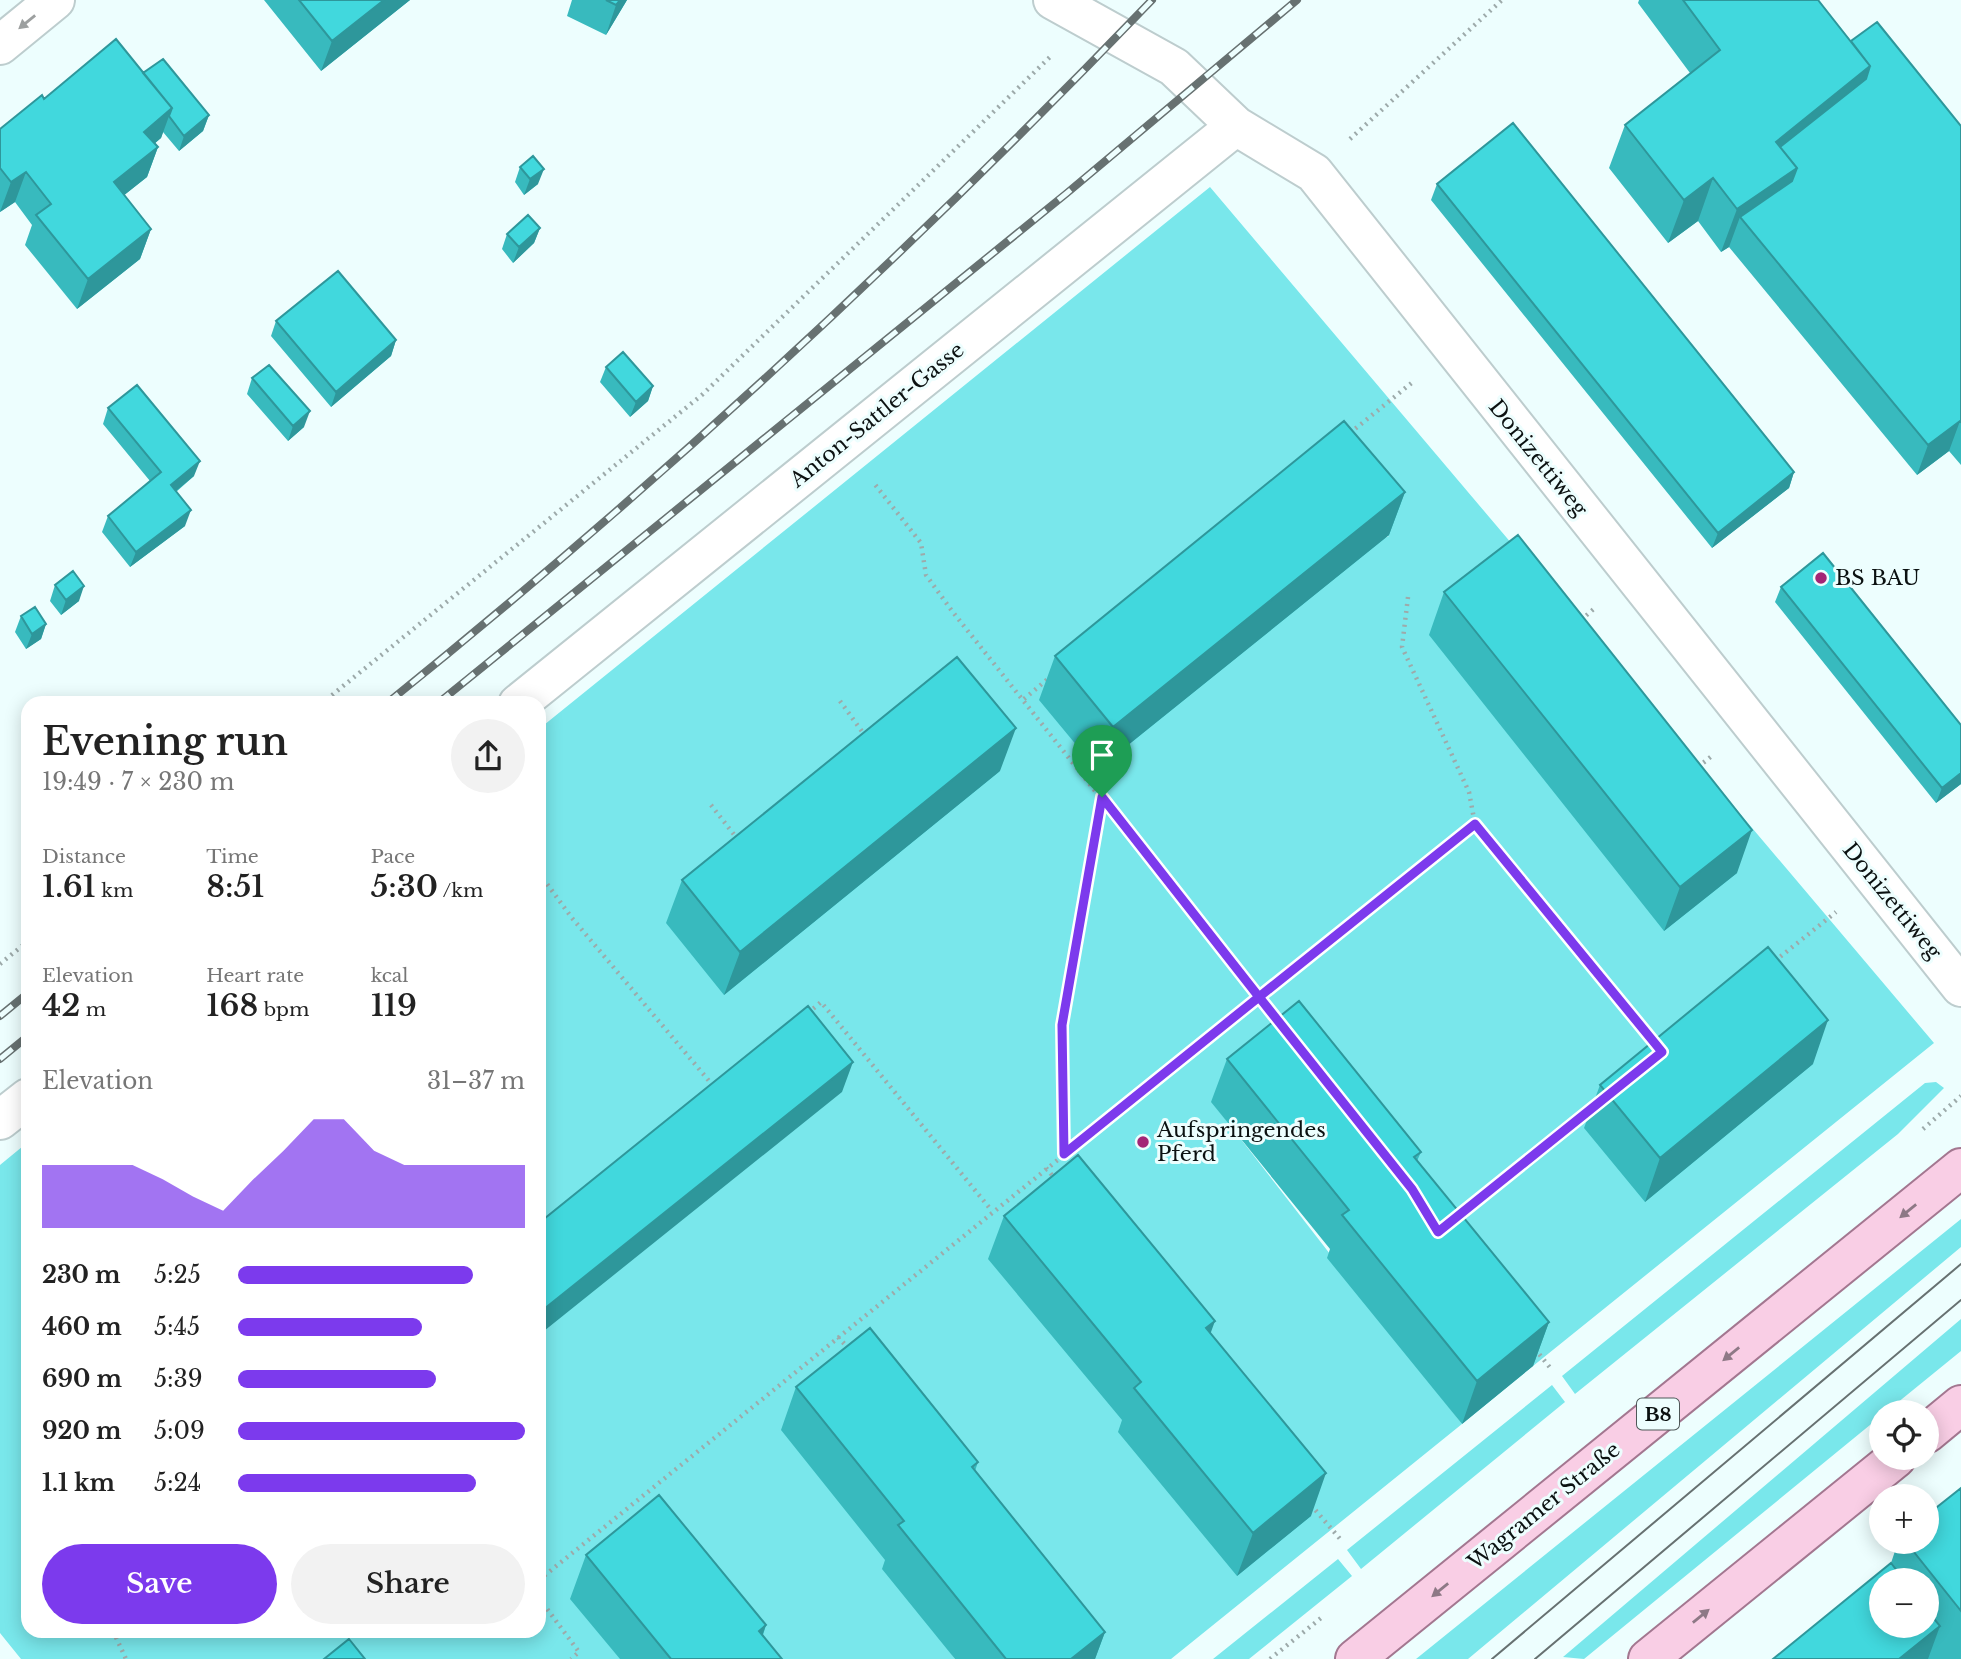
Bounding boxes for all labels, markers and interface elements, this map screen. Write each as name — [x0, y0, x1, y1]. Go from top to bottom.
one-way arrow — [19, 15, 37, 30]
street label: Anton-Sattler-Gasse — [784, 337, 969, 494]
street label: Donizettiweg — [1483, 394, 1593, 522]
place label: BS BAU — [1835, 565, 1920, 591]
marker: BS BAU — [1813, 570, 1829, 586]
text: Evening run — [42, 718, 288, 765]
button: share — [451, 719, 525, 793]
pin — [1072, 725, 1132, 797]
icon: arrive — [1083, 736, 1121, 774]
text: 19:49 · 7 × 230 m — [42, 768, 234, 796]
street label: Donizettiweg — [1837, 837, 1947, 965]
text: Distance — [42, 845, 126, 868]
text: Time — [206, 845, 259, 868]
text: Pace — [371, 845, 415, 868]
text: 1.61 — [42, 868, 96, 905]
text: 8:51 — [206, 868, 264, 905]
text: 5:30 — [371, 868, 438, 905]
text: km — [96, 879, 133, 902]
text: /km — [438, 879, 483, 902]
text: Elevation — [42, 964, 134, 987]
text: Heart rate — [206, 964, 304, 987]
text: kcal — [371, 964, 409, 987]
text: 42 — [42, 987, 80, 1024]
text: 168 — [206, 987, 258, 1024]
text: 119 — [371, 987, 417, 1024]
text: m — [80, 998, 106, 1021]
text: bpm — [258, 998, 309, 1021]
text: Elevation — [42, 1067, 153, 1095]
text: 31–37 m — [427, 1067, 525, 1095]
place label: Aufspringendes Pferd — [1156, 1117, 1326, 1167]
marker: Aufspringendes Pferd — [1135, 1134, 1151, 1150]
one-way arrow — [1899, 1203, 1916, 1218]
text: 230 m — [42, 1261, 121, 1289]
text: 5:25 — [154, 1261, 201, 1289]
text: 460 m — [42, 1313, 122, 1341]
text: 5:45 — [154, 1313, 200, 1341]
one-way arrow — [1723, 1347, 1741, 1362]
text: 690 m — [42, 1365, 122, 1393]
text: 5:39 — [154, 1365, 203, 1393]
road number: B8 — [1637, 1398, 1679, 1430]
map controls — [1869, 1400, 1939, 1638]
button: locate — [1869, 1400, 1939, 1470]
text: 920 m — [42, 1417, 121, 1445]
text: 5:09 — [154, 1417, 205, 1445]
street label: Wagramer Straße — [1462, 1437, 1625, 1576]
text: 1.1 km — [42, 1469, 115, 1497]
text: 5:24 — [154, 1469, 201, 1497]
button: + — [1869, 1484, 1939, 1554]
button: Save — [42, 1544, 277, 1624]
button: Share — [291, 1544, 525, 1624]
button: − — [1869, 1568, 1939, 1638]
one-way arrow — [1432, 1582, 1449, 1597]
one-way arrow — [1692, 1609, 1709, 1624]

